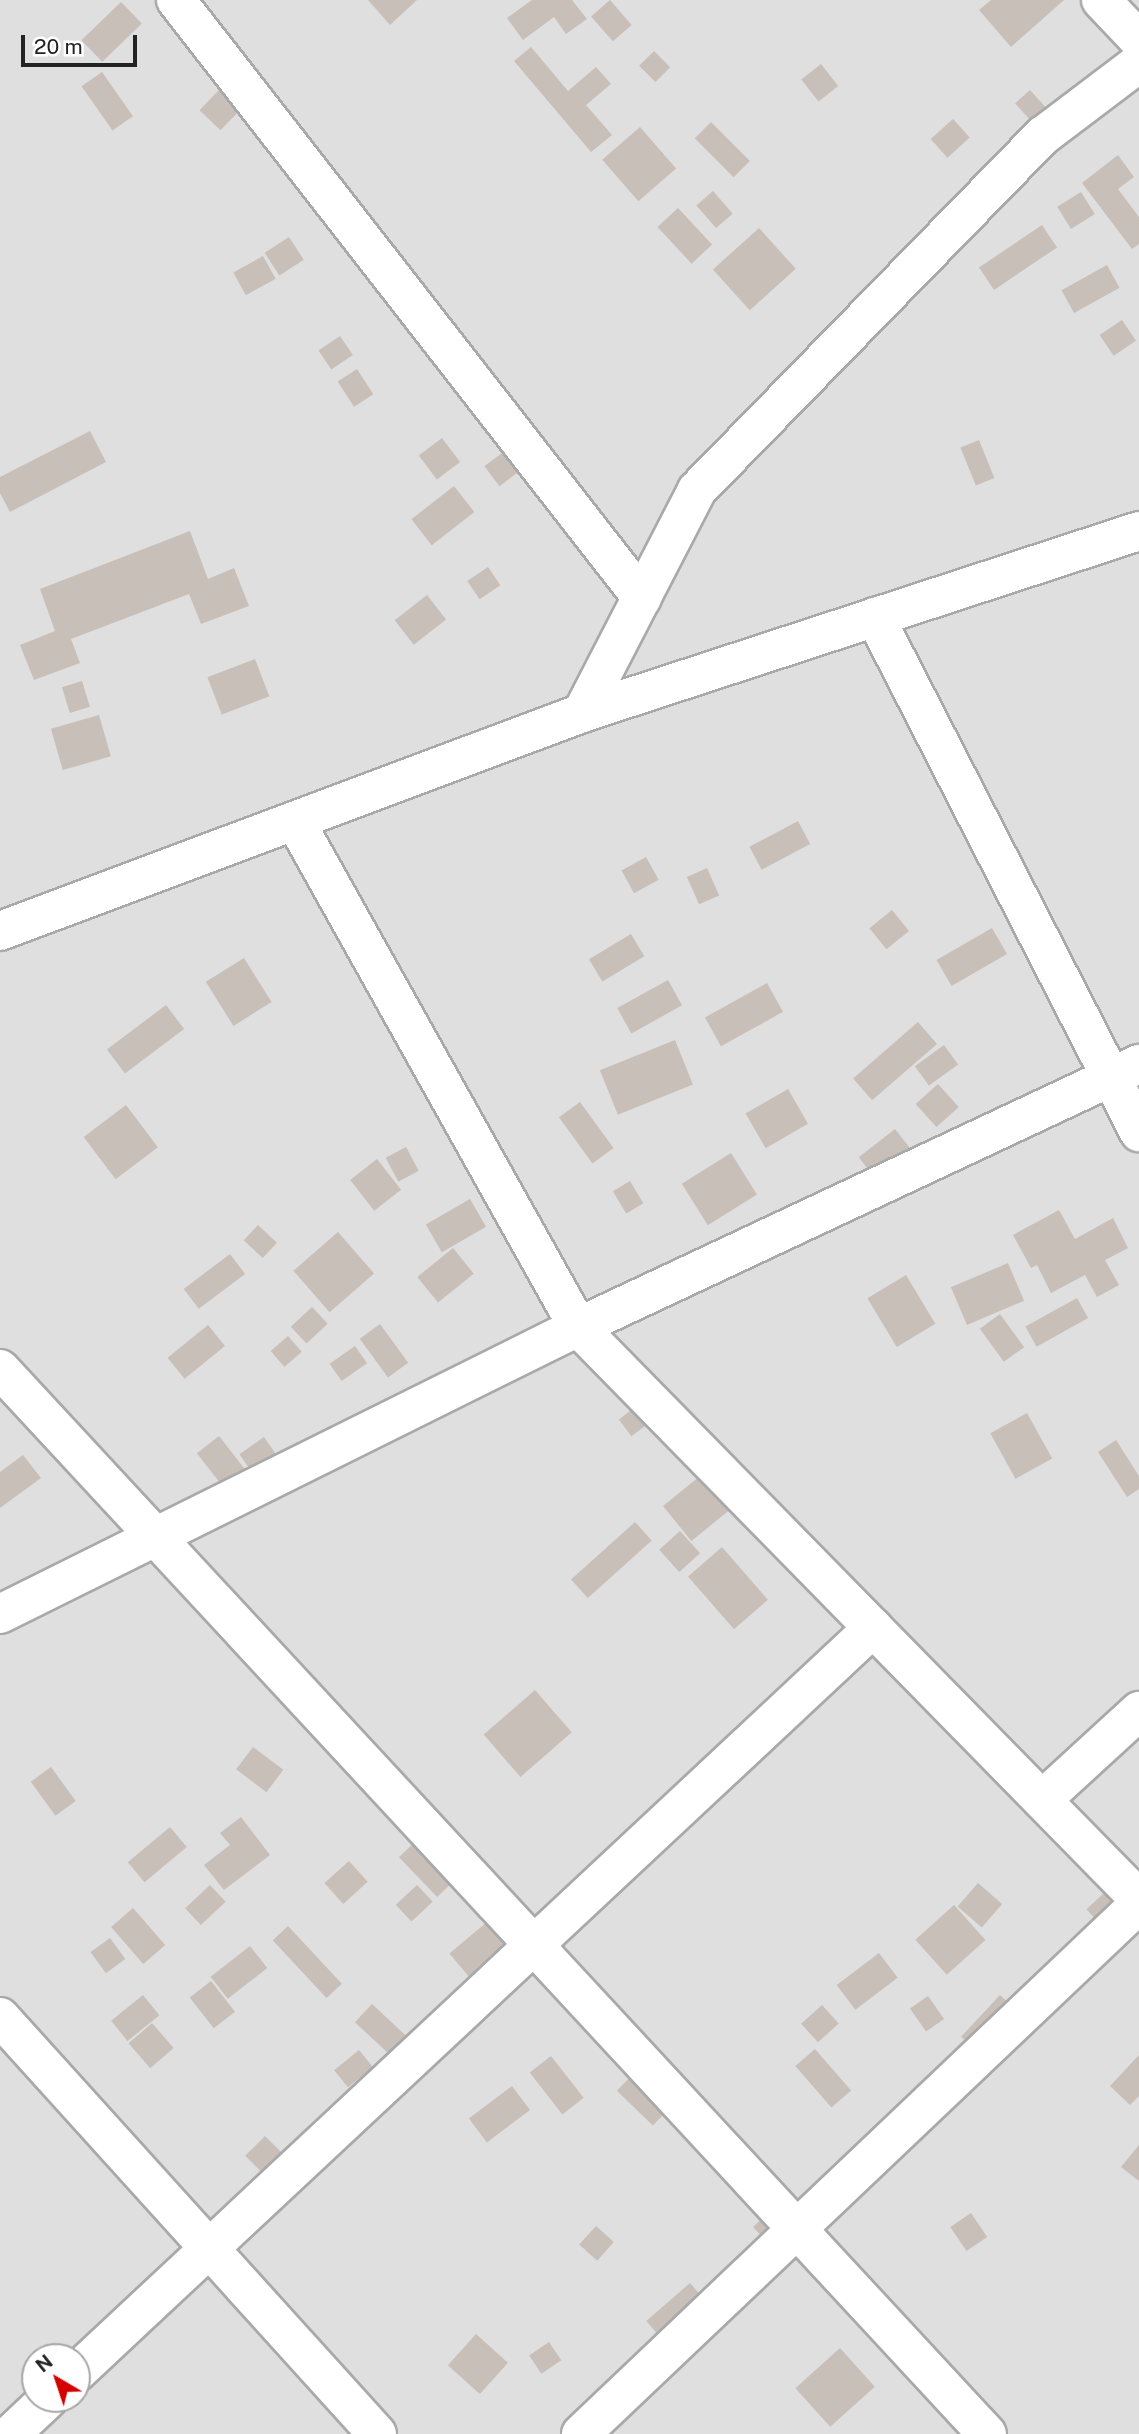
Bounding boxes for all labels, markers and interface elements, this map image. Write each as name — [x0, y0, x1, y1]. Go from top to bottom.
scale bar — [24, 21, 140, 65]
text: 20 m — [34, 34, 83, 59]
north arrow — [21, 2343, 91, 2413]
text: N — [31, 2350, 57, 2376]

